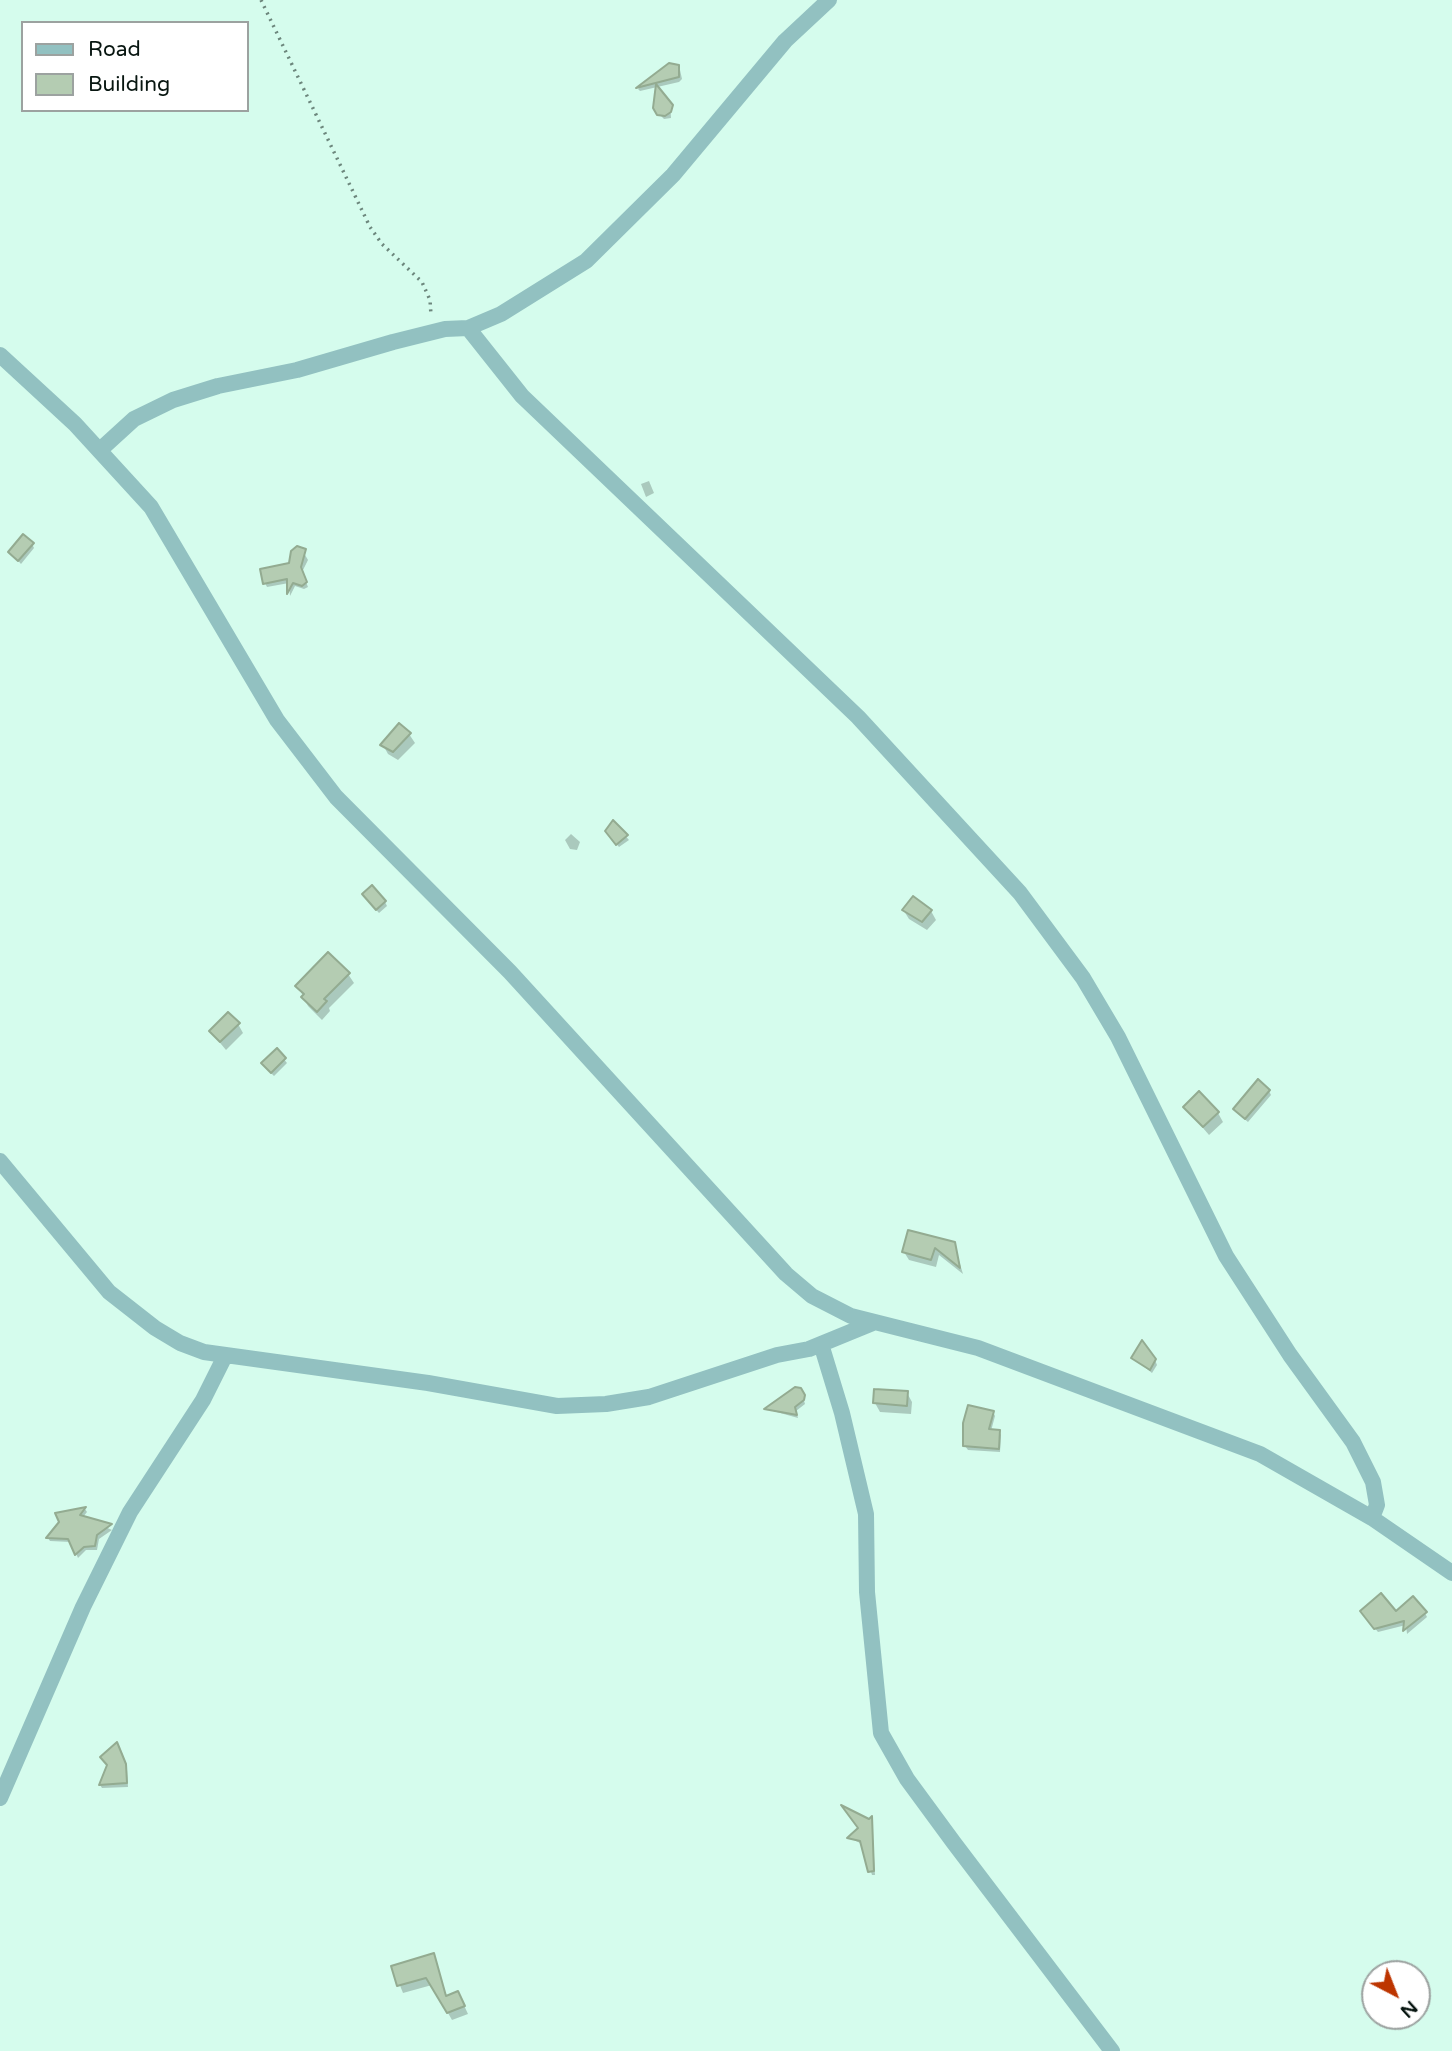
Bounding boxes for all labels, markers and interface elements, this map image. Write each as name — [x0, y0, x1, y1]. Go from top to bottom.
legend — [21, 21, 248, 112]
text: Road — [88, 37, 141, 62]
text: Building — [88, 72, 170, 97]
north arrow — [1361, 1960, 1431, 2030]
text: N — [1396, 1996, 1422, 2022]

